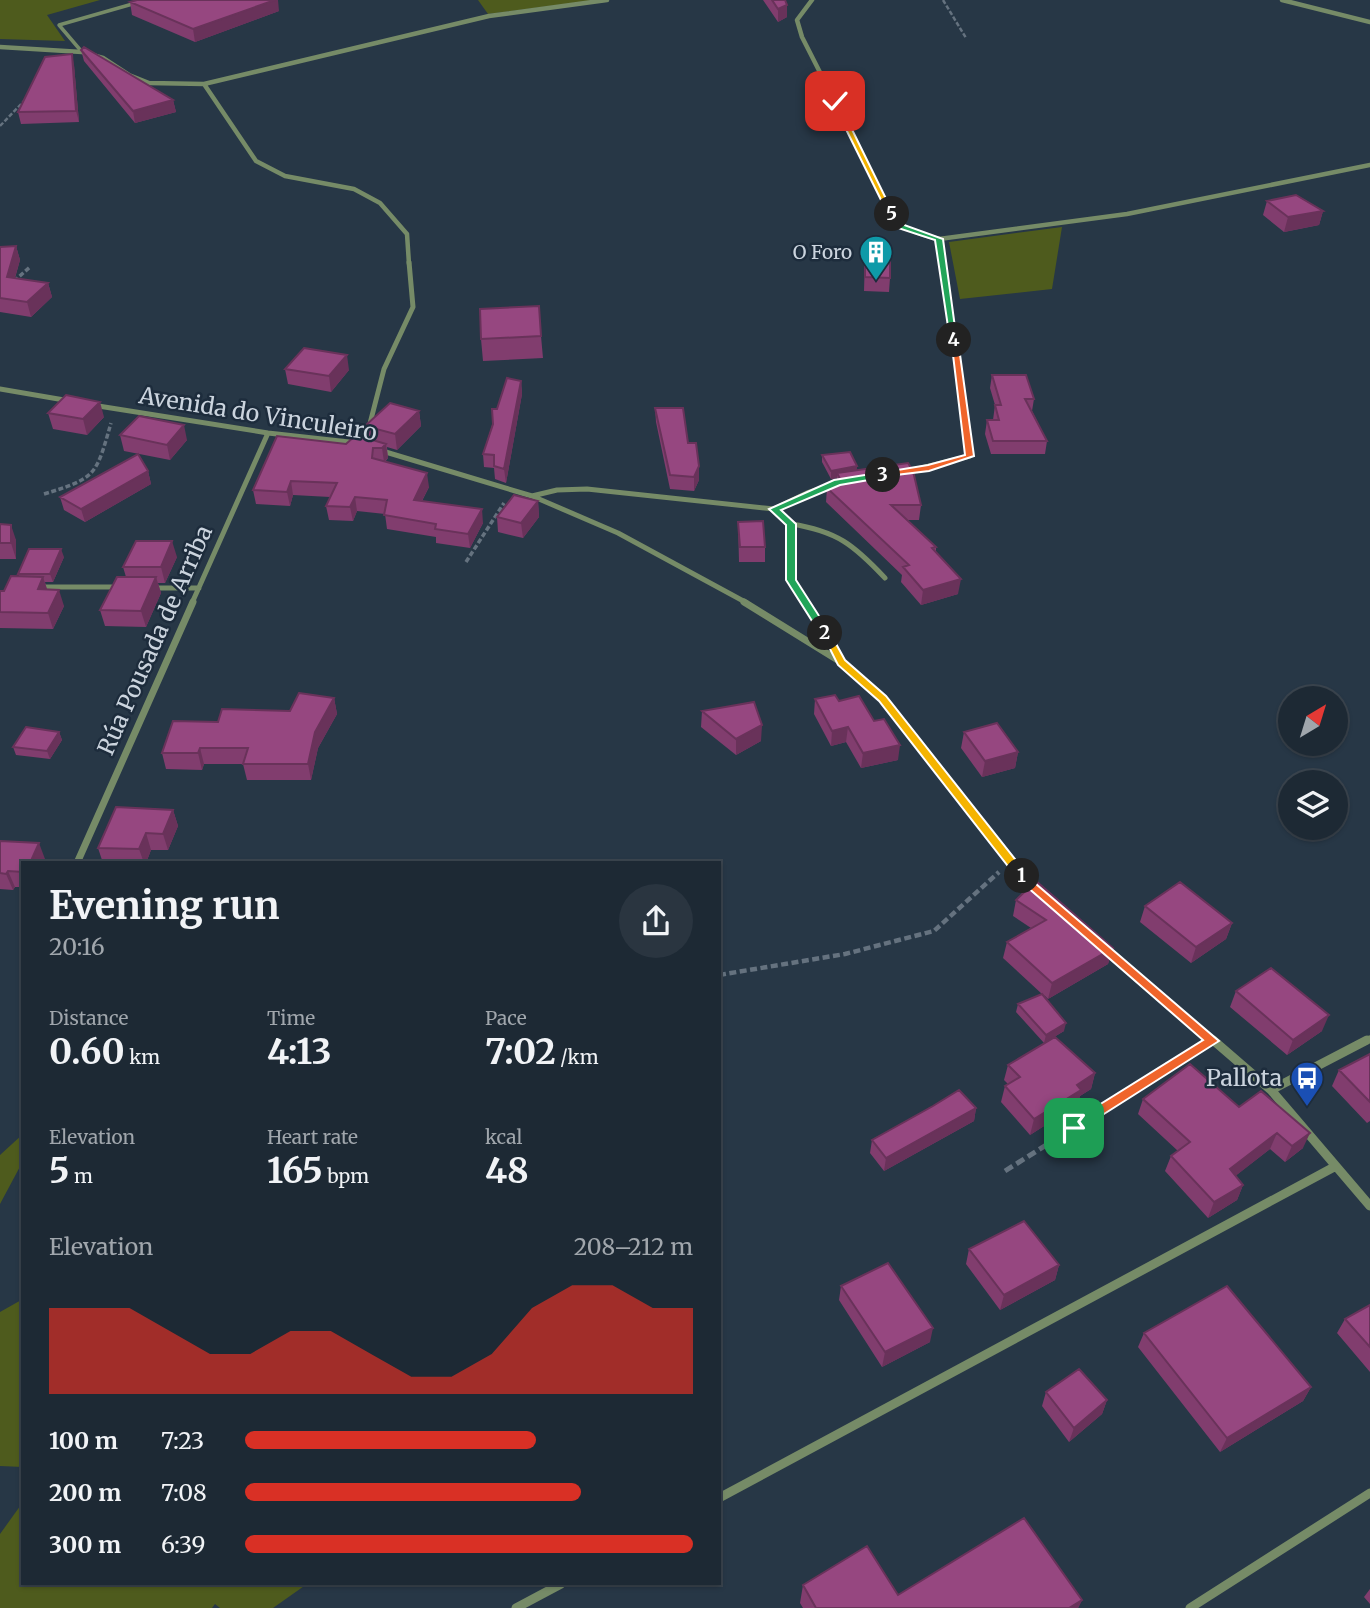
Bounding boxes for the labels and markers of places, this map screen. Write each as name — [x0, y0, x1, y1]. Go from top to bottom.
pin — [805, 71, 865, 131]
pin: 5 — [874, 196, 910, 232]
building icon: O Foro — [857, 233, 895, 282]
place label: O Foro — [793, 240, 852, 264]
pin: 4 — [936, 322, 972, 358]
pin: 3 — [866, 458, 900, 492]
pin: 2 — [808, 616, 842, 650]
pin: 1 — [1004, 858, 1040, 894]
bus stop icon: Pallota — [1288, 1059, 1326, 1108]
place label: Pallota — [1206, 1063, 1282, 1092]
pin — [1044, 1098, 1104, 1158]

